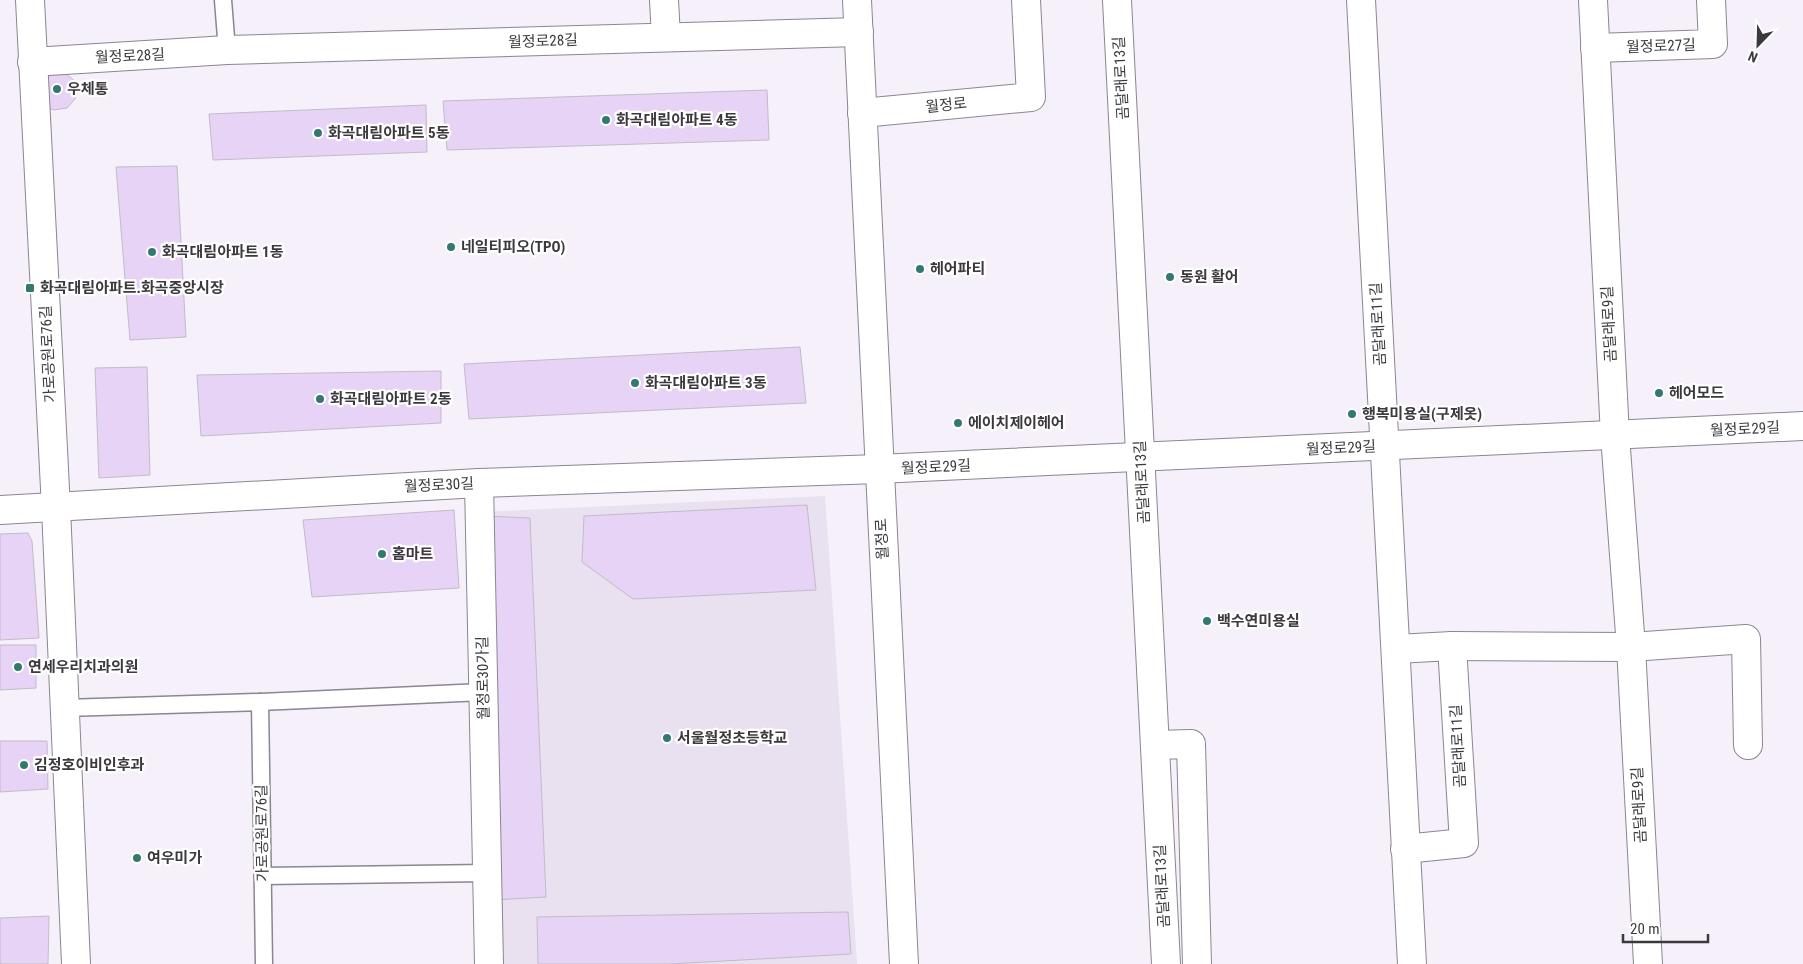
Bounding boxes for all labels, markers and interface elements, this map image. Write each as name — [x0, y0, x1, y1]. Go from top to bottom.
north arrow — [1733, 20, 1783, 70]
street label: 월정로28길 — [508, 31, 578, 51]
street label: 곰달래로13길 — [1110, 36, 1132, 120]
street label: 월정로27길 — [1626, 36, 1696, 56]
street label: 월정로28길 — [95, 45, 165, 67]
text: N — [1746, 48, 1760, 66]
place label: 우체통 — [67, 80, 109, 98]
marker: 우체통 — [51, 83, 63, 95]
street label: 월정로 — [924, 94, 968, 116]
place label: 화곡대림아파트 4동 — [616, 111, 738, 129]
marker: 화곡대림아파트 4동 — [600, 114, 612, 126]
place label: 화곡대림아파트 5동 — [328, 124, 450, 142]
marker: 화곡대림아파트 5동 — [312, 127, 324, 139]
place label: 네일티피오(TPO) — [461, 238, 566, 256]
marker: 네일티피오(TPO) — [445, 241, 457, 253]
place label: 화곡대림아파트 1동 — [162, 243, 284, 261]
marker: 화곡대림아파트 1동 — [146, 246, 158, 258]
place label: 헤어파티 — [930, 260, 985, 278]
marker: 헤어파티 — [914, 263, 926, 275]
place label: 동원 활어 — [1180, 268, 1239, 286]
marker: 동원 활어 — [1164, 271, 1176, 283]
place label: 화곡대림아파트.화곡중앙시장 — [40, 279, 224, 297]
marker: 화곡대림아파트.화곡중앙시장 — [24, 282, 36, 294]
street label: 곰달래로11길 — [1367, 282, 1389, 366]
street label: 곰달래로9길 — [1598, 285, 1620, 363]
street label: 가로공원로76길 — [36, 305, 60, 403]
place label: 화곡대림아파트 3동 — [645, 374, 767, 392]
marker: 화곡대림아파트 3동 — [629, 377, 641, 389]
place label: 헤어모드 — [1669, 384, 1724, 402]
marker: 헤어모드 — [1653, 387, 1665, 399]
place label: 화곡대림아파트 2동 — [330, 390, 452, 408]
marker: 화곡대림아파트 2동 — [314, 393, 326, 405]
place label: 행복미용실(구제옷) — [1362, 405, 1482, 423]
marker: 행복미용실(구제옷) — [1346, 408, 1358, 420]
place label: 에이치제이헤어 — [968, 414, 1065, 432]
marker: 에이치제이헤어 — [952, 417, 964, 429]
street label: 월정로29길 — [1710, 418, 1780, 440]
street label: 월정로29길 — [1306, 437, 1376, 459]
street label: 곰달래로13길 — [1131, 440, 1153, 524]
street label: 월정로29길 — [901, 456, 971, 478]
street label: 월정로30길 — [404, 474, 474, 496]
street label: 월정로 — [872, 518, 892, 560]
place label: 홈마트 — [392, 545, 434, 563]
marker: 홈마트 — [376, 548, 388, 560]
place label: 백수연미용실 — [1217, 612, 1300, 630]
marker: 백수연미용실 — [1201, 615, 1213, 627]
street label: 월정로30가길 — [473, 636, 493, 720]
place label: 연세우리치과의원 — [28, 658, 138, 676]
marker: 연세우리치과의원 — [12, 661, 24, 673]
street label: 곰달래로11길 — [1447, 704, 1469, 788]
place label: 서울월정초등학교 — [677, 729, 788, 747]
marker: 서울월정초등학교 — [661, 732, 673, 744]
place label: 김정호이비인후과 — [34, 756, 145, 774]
marker: 김정호이비인후과 — [18, 759, 30, 771]
street label: 곰달래로9길 — [1628, 766, 1650, 844]
street label: 가로공원로76길 — [252, 784, 272, 882]
street label: 곰달래로13길 — [1151, 844, 1173, 928]
place label: 여우미가 — [147, 849, 202, 867]
marker: 여우미가 — [131, 852, 143, 864]
scale bar — [1623, 912, 1708, 944]
text: 20 m — [1630, 920, 1660, 938]

